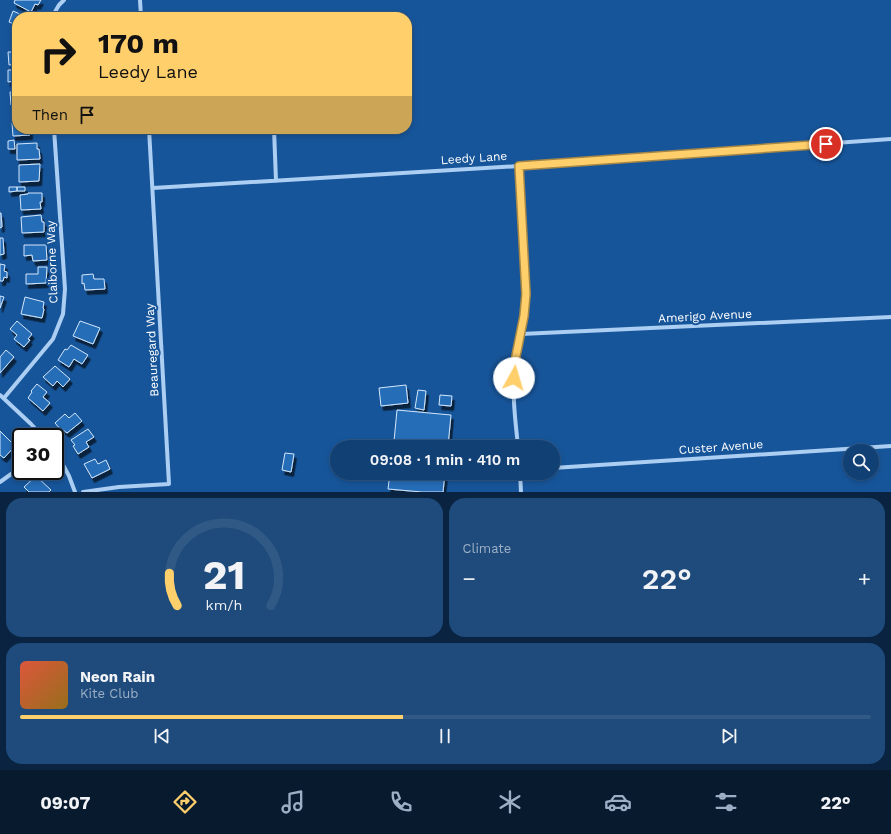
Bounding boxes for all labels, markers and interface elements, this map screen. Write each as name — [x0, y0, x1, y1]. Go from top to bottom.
text: 170 m — [98, 27, 179, 60]
icon: right — [32, 28, 84, 80]
text: Leedy Lane — [98, 61, 198, 82]
icon: arrive — [76, 104, 98, 126]
text: Then — [32, 106, 68, 124]
pin — [809, 127, 843, 161]
icon: arrive — [815, 133, 837, 155]
street label: Leedy Lane — [440, 149, 508, 167]
street label: Claiborne Way — [44, 219, 60, 304]
street label: Beauregard Way — [143, 302, 161, 397]
street label: Amerigo Avenue — [658, 307, 752, 325]
position arrow — [493, 357, 535, 399]
speed limit sign: 30 — [12, 428, 64, 480]
street label: Custer Avenue — [678, 437, 764, 457]
map controls — [843, 444, 879, 480]
button: search — [843, 444, 879, 480]
text: 09:08 · 1 min · 410 m — [370, 451, 520, 469]
text: Climate — [463, 541, 511, 556]
text: 21 — [203, 549, 246, 598]
text: 22° — [642, 561, 692, 596]
text: − — [463, 566, 476, 591]
text: + — [858, 566, 871, 591]
text: km/h — [206, 596, 243, 612]
text: Neon Rain — [80, 668, 155, 686]
text: Kite Club — [80, 686, 138, 701]
icon: previous — [151, 725, 173, 747]
icon: pause — [434, 725, 456, 747]
icon: next — [718, 725, 740, 747]
icon: directions — [171, 788, 199, 816]
icon: music — [279, 788, 307, 816]
icon: phone — [387, 788, 415, 816]
icon: climate — [496, 788, 524, 816]
icon: car — [604, 788, 632, 816]
icon: filters — [712, 788, 740, 816]
text: 09:07 — [40, 792, 90, 813]
text: 22° — [820, 792, 851, 813]

